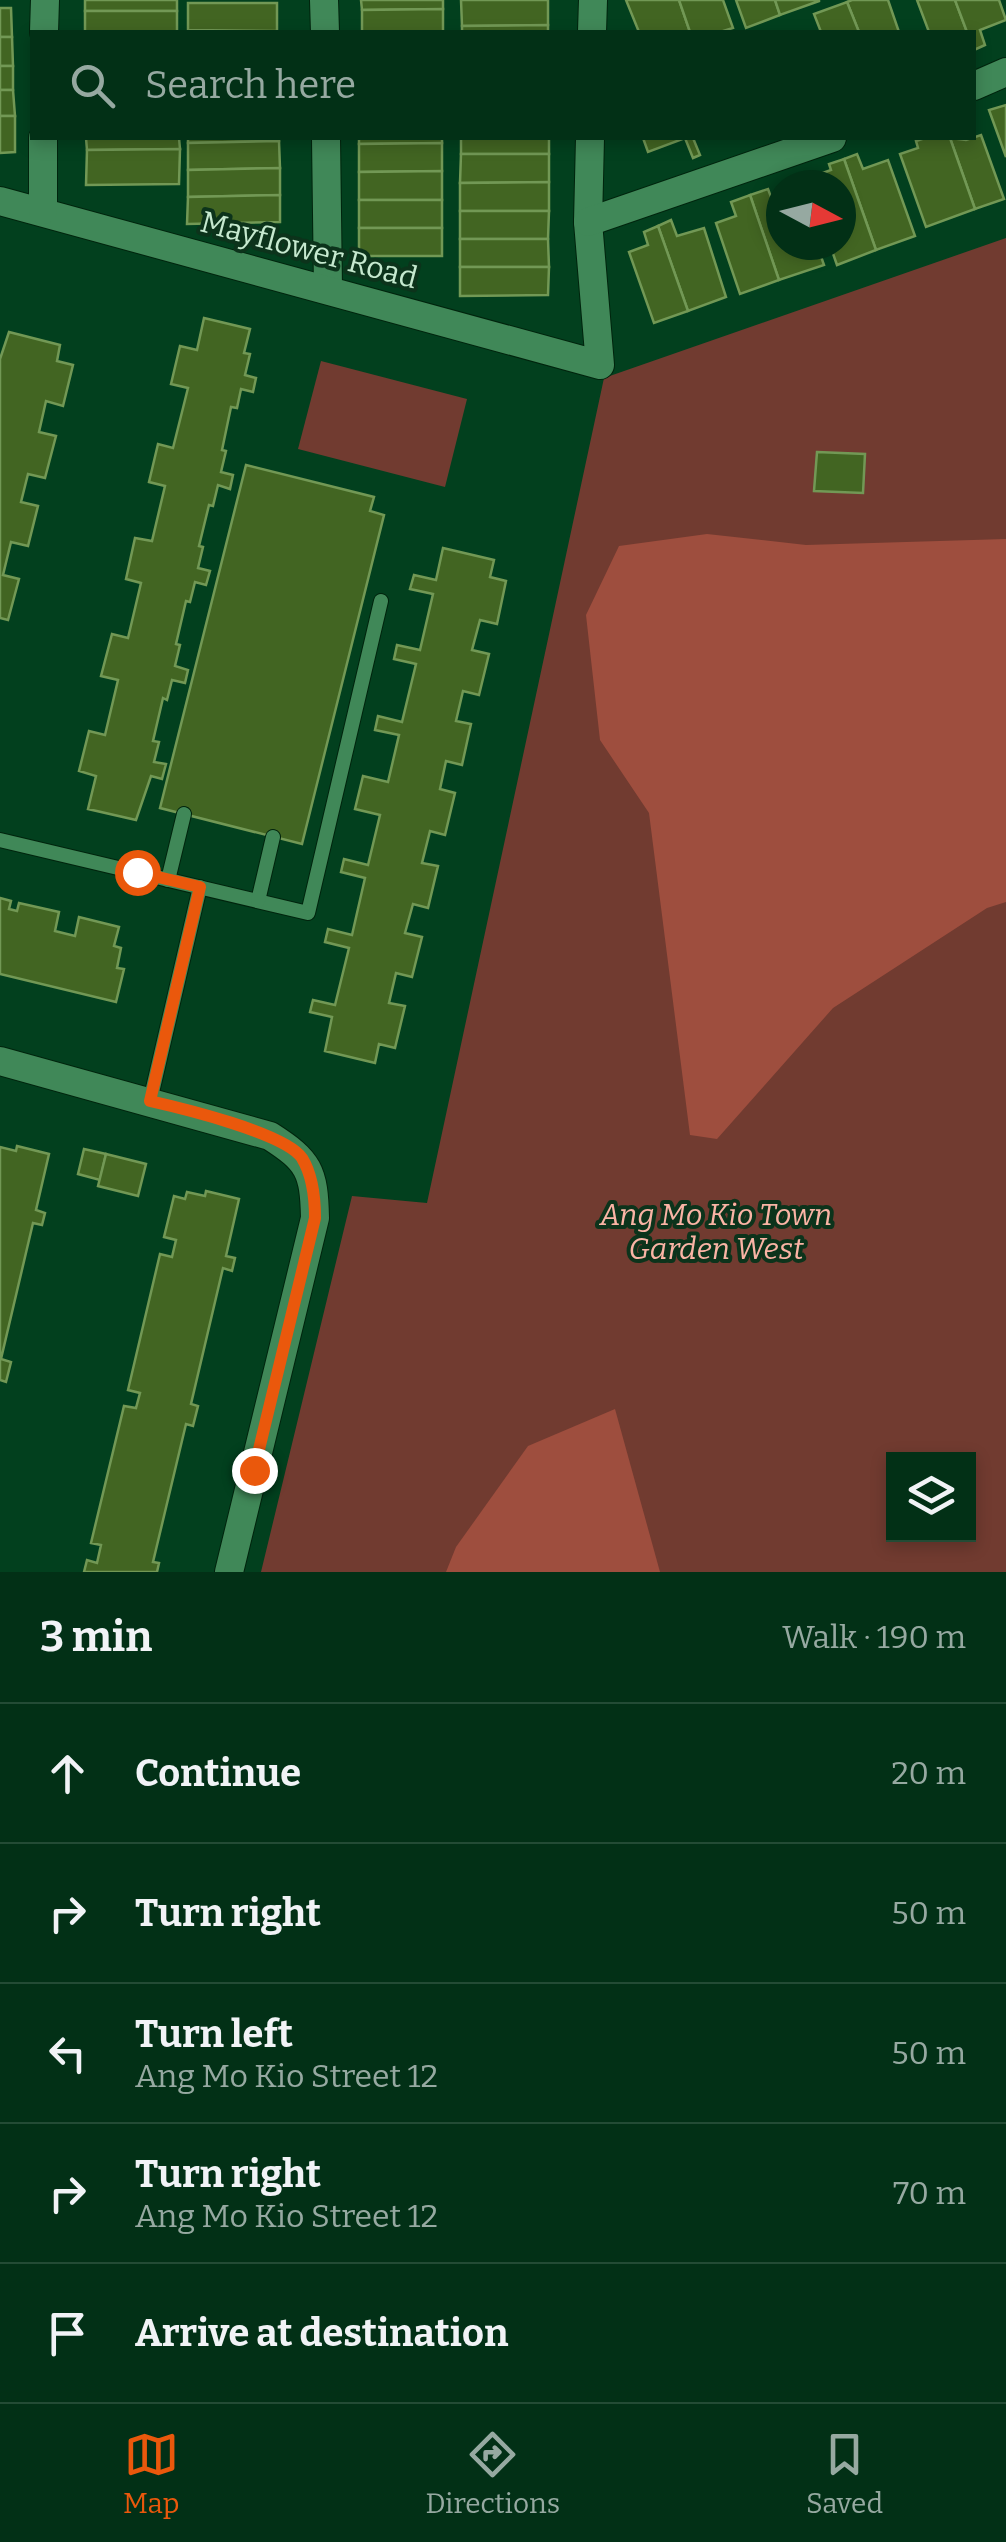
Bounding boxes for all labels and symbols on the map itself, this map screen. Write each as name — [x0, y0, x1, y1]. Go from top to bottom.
north arrow — [766, 170, 856, 260]
street label: Mayflower Road — [197, 204, 422, 296]
route start — [115, 850, 161, 896]
park label: Ang Mo Kio Town Garden West — [598, 1197, 832, 1267]
route end — [232, 1448, 278, 1494]

